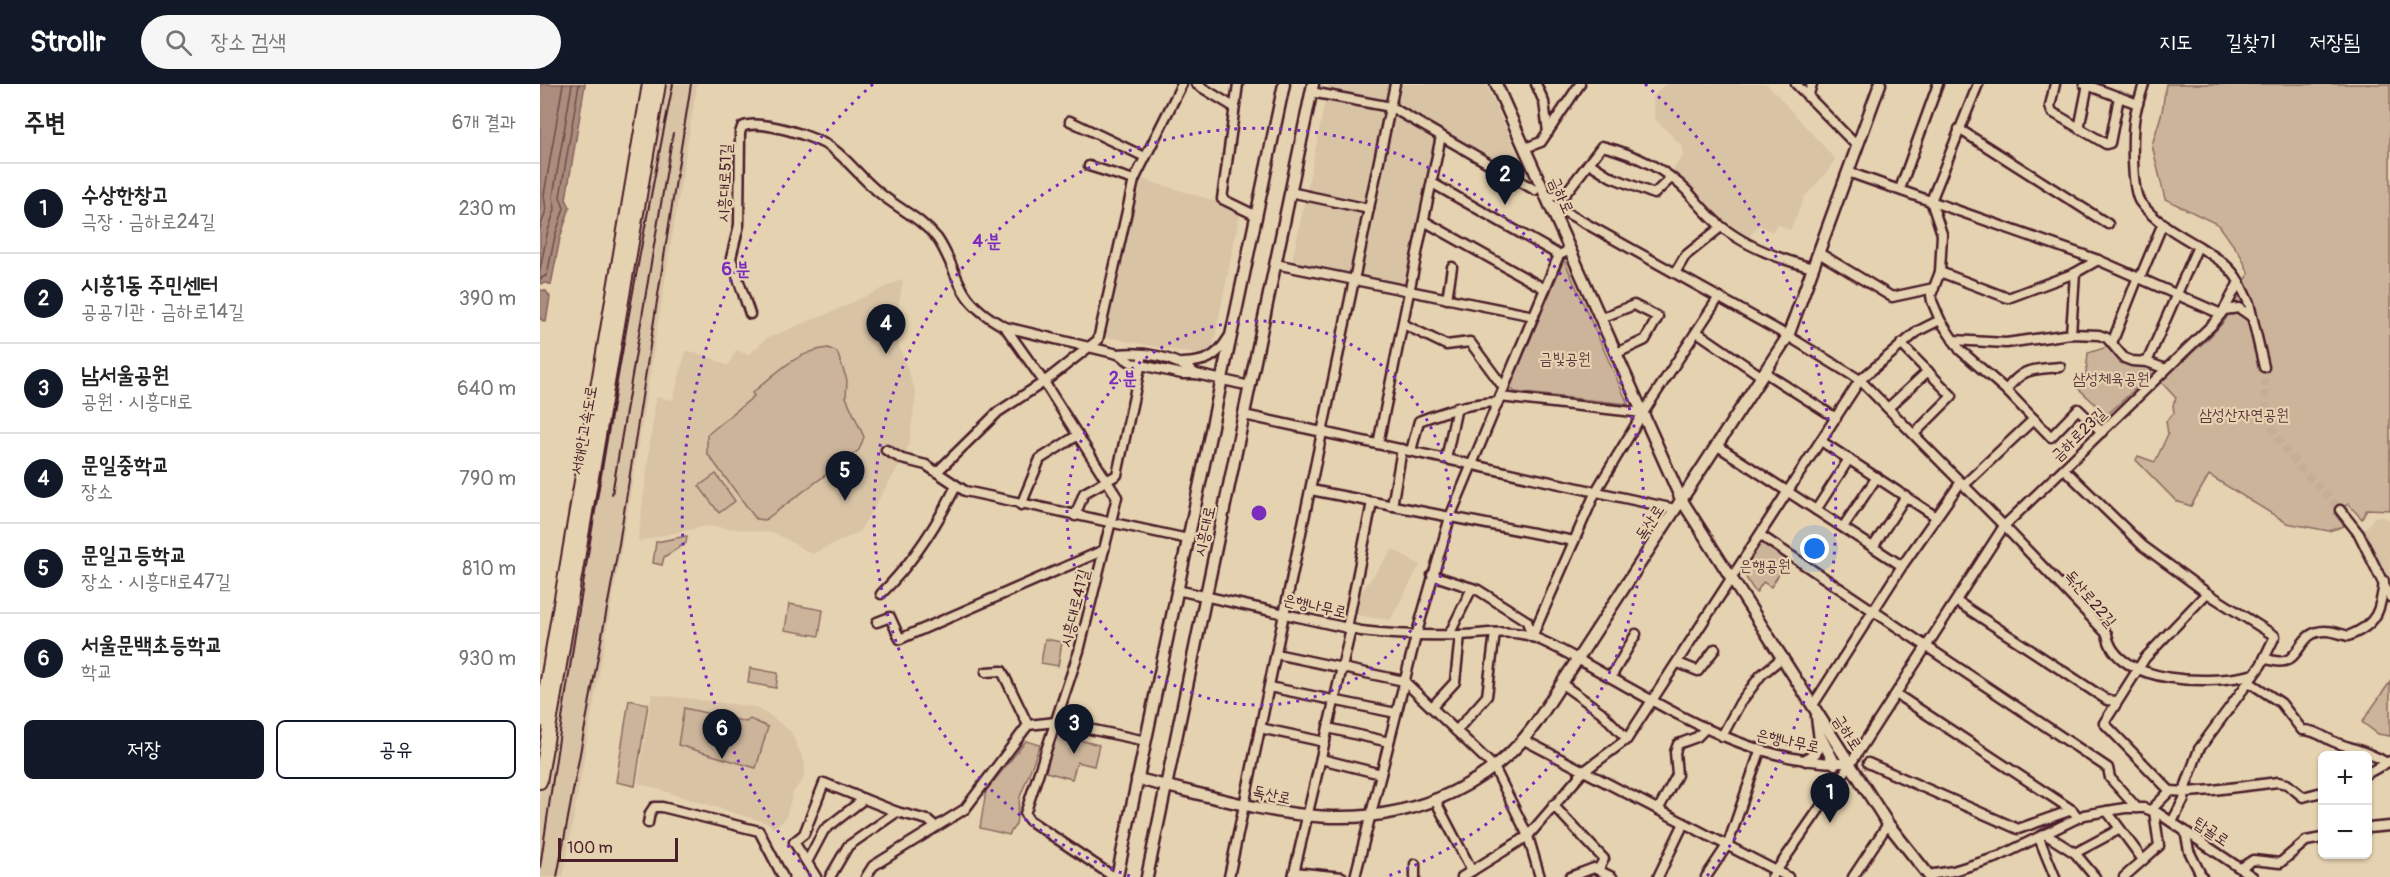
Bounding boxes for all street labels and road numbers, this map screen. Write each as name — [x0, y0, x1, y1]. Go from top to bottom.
street label: 시흥대로51길 — [714, 143, 736, 223]
street label: 금하로 — [1544, 174, 1578, 217]
street label: 서해안고속도로 — [566, 384, 602, 476]
street label: 금하로23길 — [2047, 404, 2111, 466]
street label: 독산로 — [1631, 501, 1669, 544]
street label: 시흥대로 — [1190, 504, 1220, 558]
street label: 독산로22길 — [2060, 566, 2121, 631]
street label: 시흥대로41길 — [1056, 567, 1094, 649]
street label: 은행나무로 — [1281, 590, 1348, 622]
street label: 금하로 — [1828, 711, 1866, 754]
street label: 은행나무로 — [1754, 725, 1821, 757]
street label: 독산로 — [1251, 781, 1293, 809]
street label: 탑골로 — [2190, 813, 2233, 851]

